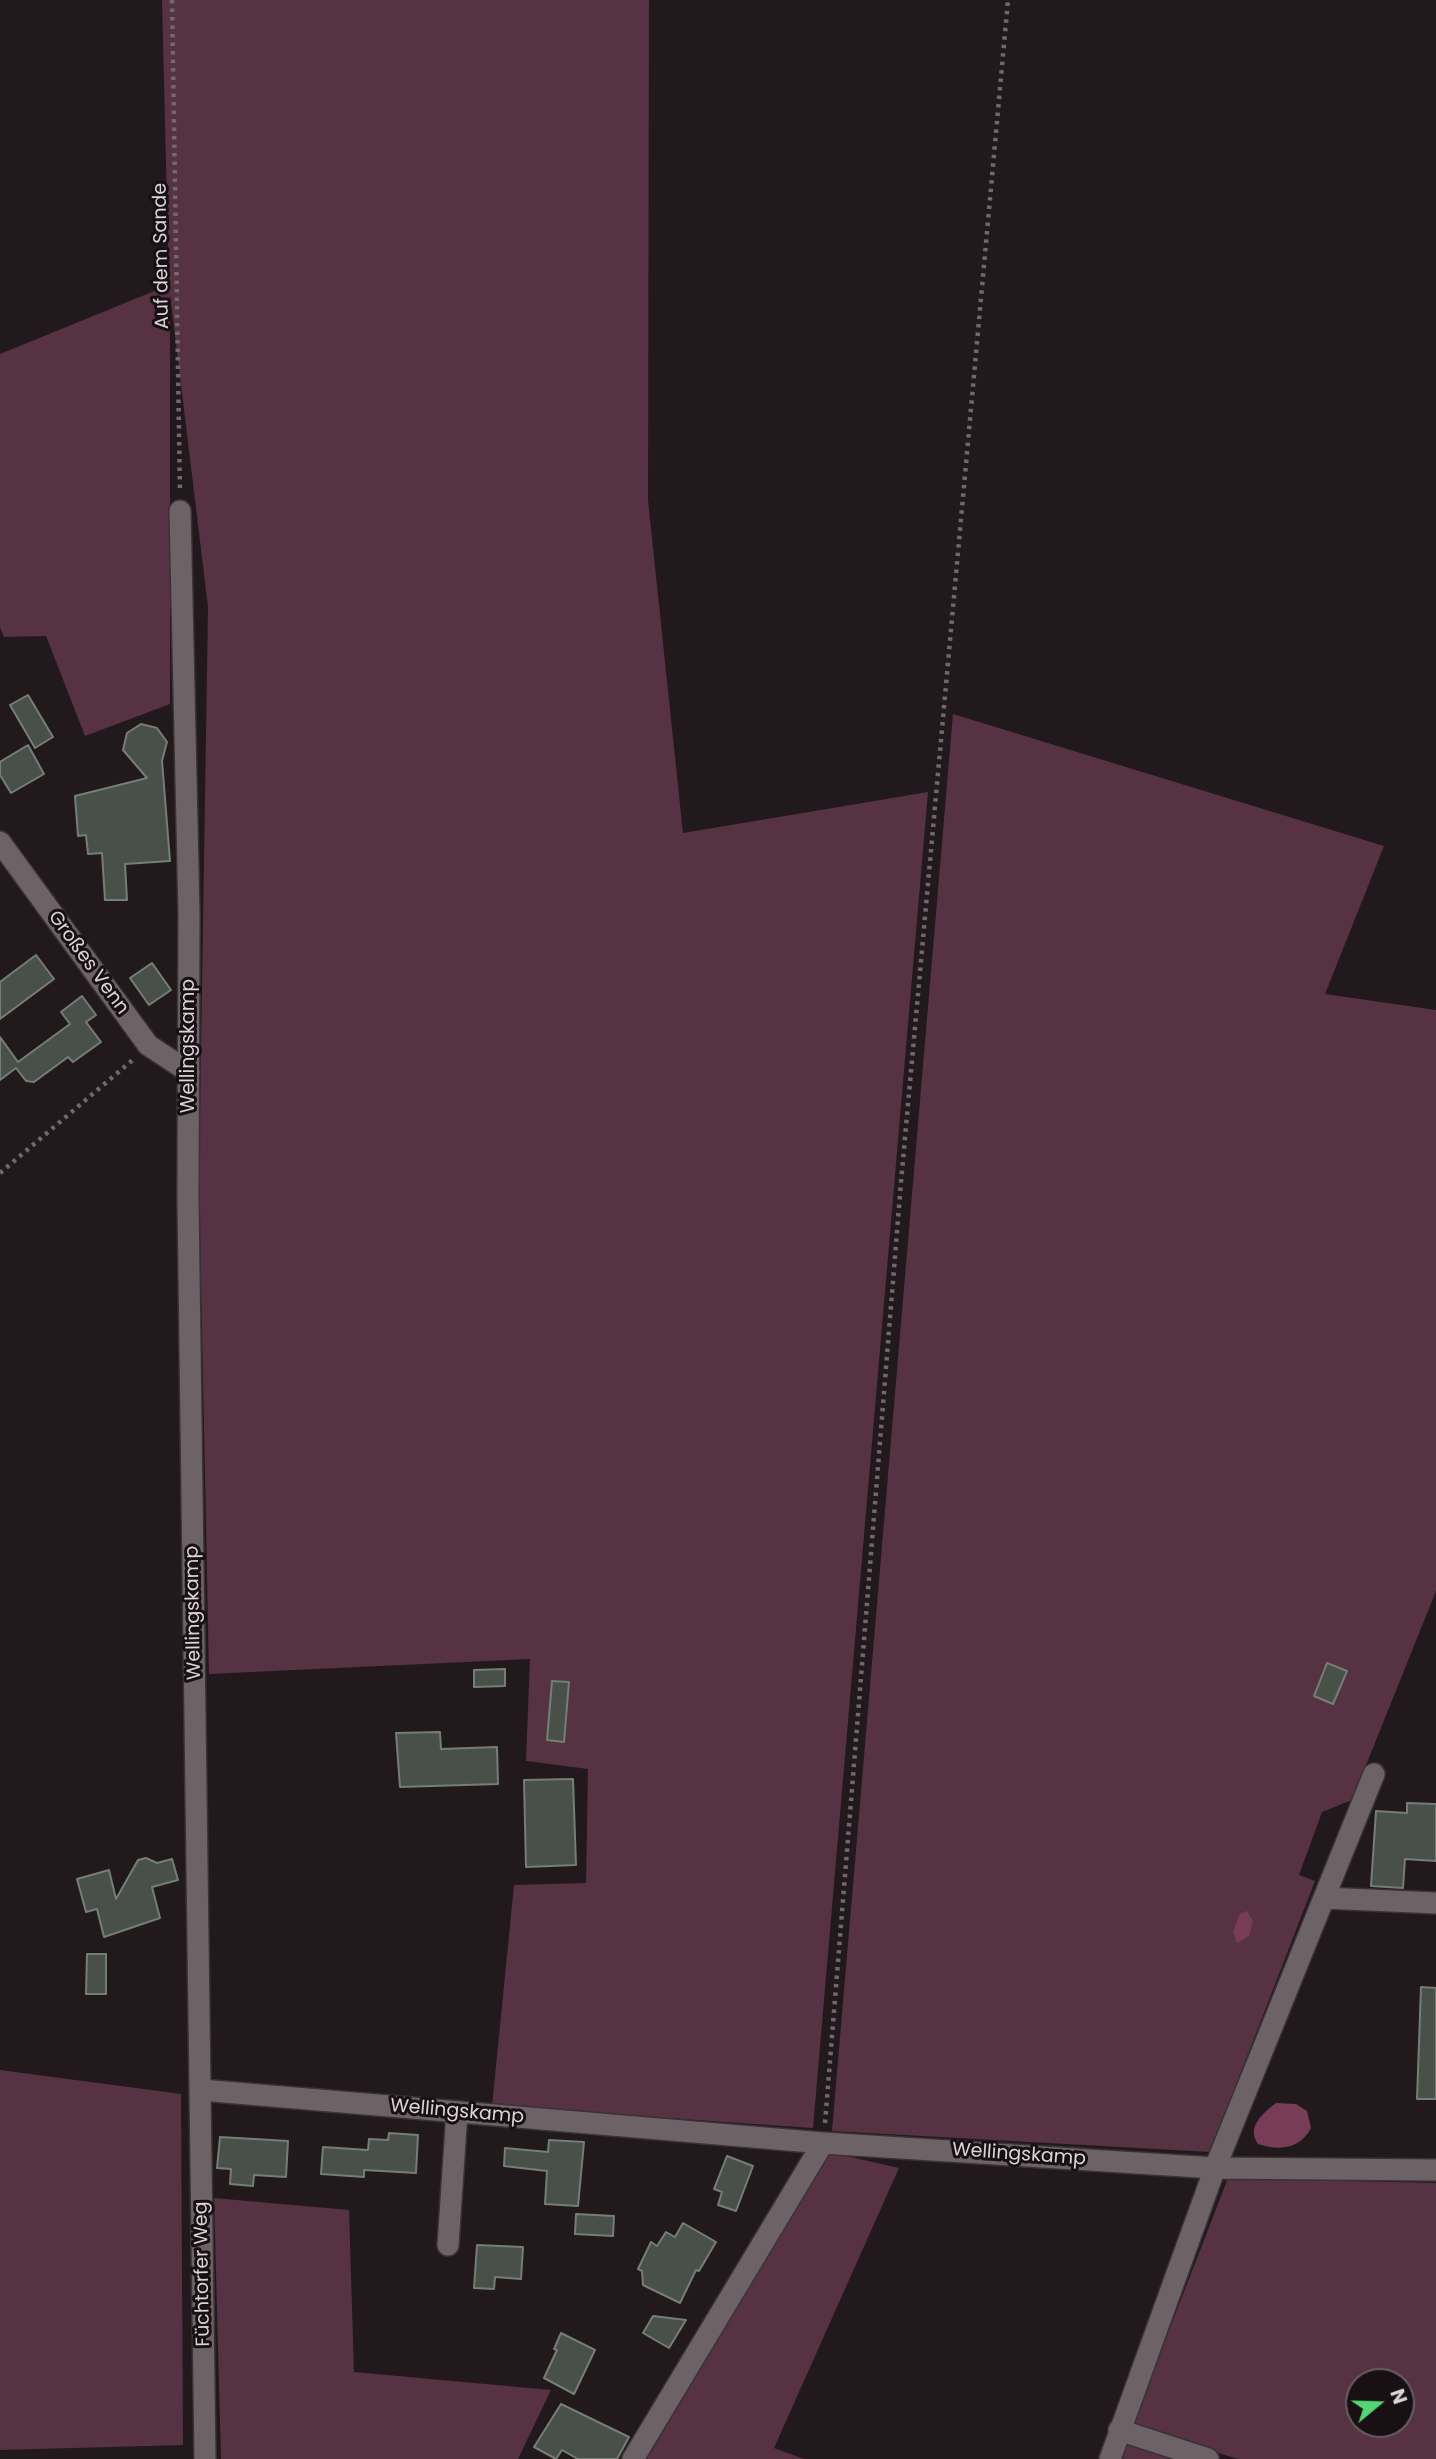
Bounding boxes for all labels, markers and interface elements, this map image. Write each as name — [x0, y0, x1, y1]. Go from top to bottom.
street label: Auf dem Sande — [149, 183, 175, 329]
street label: Großes Venn — [43, 907, 133, 1019]
street label: Wellingskamp — [178, 979, 200, 1113]
street label: Wellingskamp — [181, 1546, 207, 1680]
street label: Wellingskamp — [389, 2095, 525, 2129]
street label: Wellingskamp — [951, 2139, 1087, 2171]
street label: Füchtorfer Weg — [190, 2201, 216, 2347]
north arrow — [1345, 2368, 1415, 2438]
text: N — [1383, 2385, 1414, 2408]

